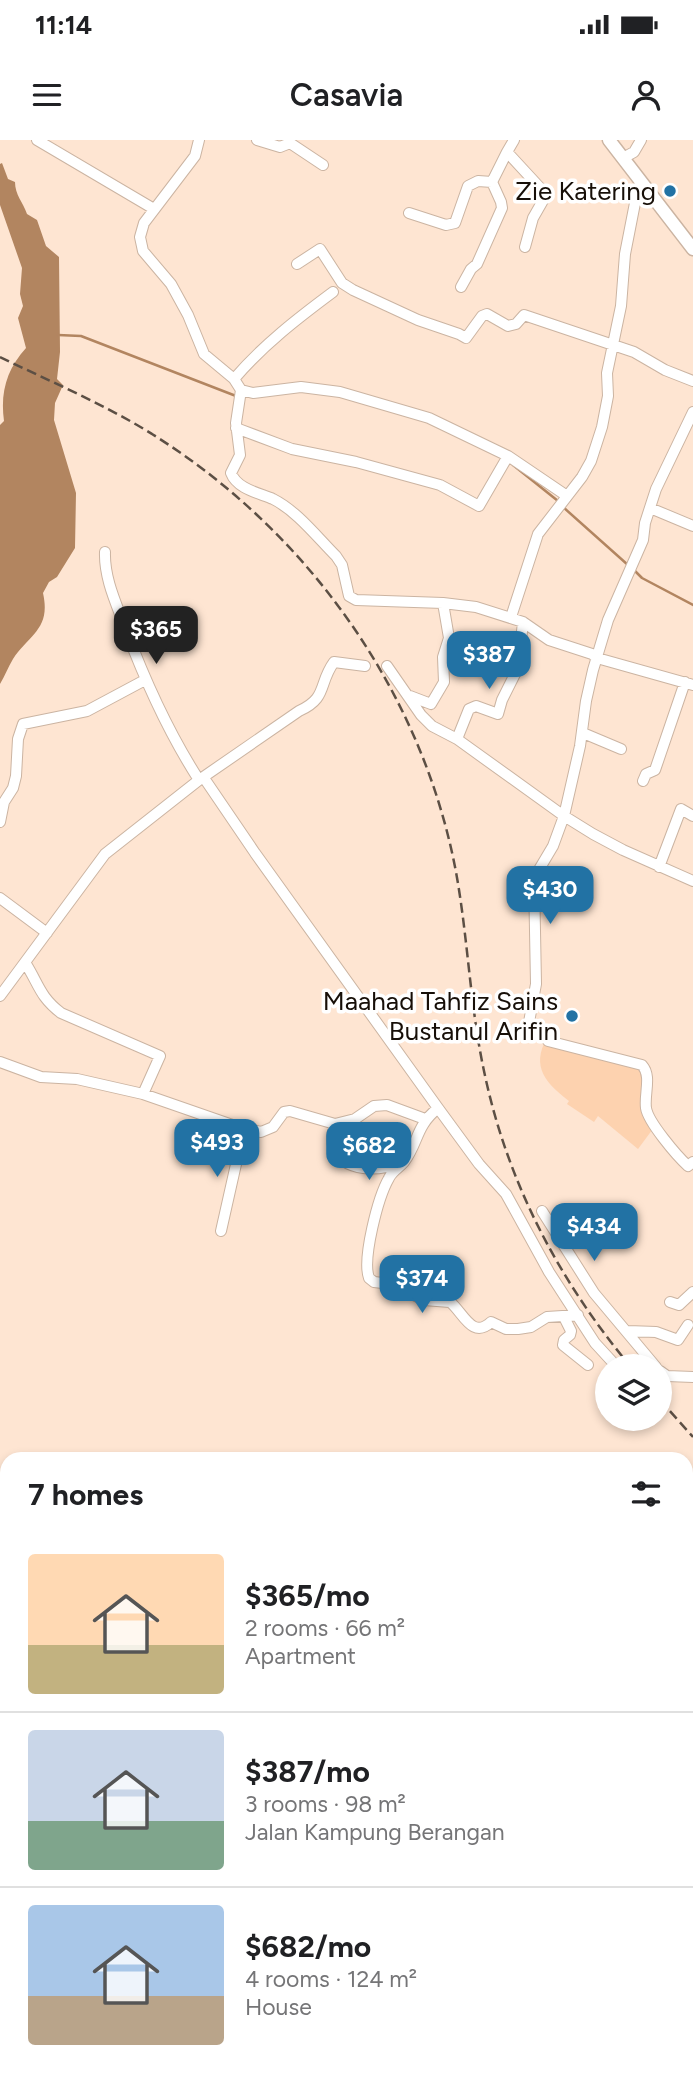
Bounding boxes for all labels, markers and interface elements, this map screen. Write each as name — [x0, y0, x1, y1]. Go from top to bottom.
text: 11:14 — [35, 9, 92, 41]
icon: menu — [28, 76, 66, 114]
text: Casavia — [290, 76, 403, 114]
icon: person — [627, 76, 665, 114]
place label: Zie Katering — [515, 175, 656, 207]
marker: Zie Katering — [662, 183, 678, 199]
pin: $365 — [115, 606, 197, 666]
text: $365 — [130, 615, 182, 643]
pin: $387 — [448, 631, 530, 691]
text: $387 — [463, 640, 515, 668]
pin: $430 — [509, 866, 591, 926]
text: $430 — [523, 875, 578, 903]
place label: Maahad Tahfiz Sains Bustanul Arifin — [323, 985, 558, 1047]
marker: Maahad Tahfiz Sains Bustanul Arifin — [564, 1008, 580, 1024]
pin: $493 — [176, 1119, 258, 1179]
pin: $682 — [328, 1122, 410, 1182]
text: $493 — [190, 1128, 244, 1156]
text: $682 — [342, 1131, 396, 1159]
pin: $434 — [553, 1204, 635, 1263]
text: $434 — [567, 1212, 621, 1240]
pin: $374 — [381, 1256, 463, 1315]
text: $374 — [396, 1264, 448, 1292]
map controls — [595, 1354, 672, 1431]
button: layers — [595, 1354, 672, 1431]
icon: filters — [627, 1475, 665, 1513]
text: 7 homes — [28, 1476, 143, 1513]
text: $365/mo — [245, 1577, 370, 1614]
icon: home — [84, 1582, 168, 1666]
text: 2 rooms · 66 m² — [245, 1614, 405, 1642]
text: Apartment — [245, 1642, 356, 1670]
text: $387/mo — [245, 1753, 370, 1790]
icon: home — [84, 1758, 168, 1842]
text: 3 rooms · 98 m² — [245, 1790, 406, 1818]
text: Jalan Kampung Berangan — [245, 1818, 504, 1846]
text: $682/mo — [245, 1928, 371, 1965]
icon: home — [84, 1933, 168, 2017]
text: 4 rooms · 124 m² — [245, 1965, 417, 1993]
text: House — [245, 1993, 312, 2021]

